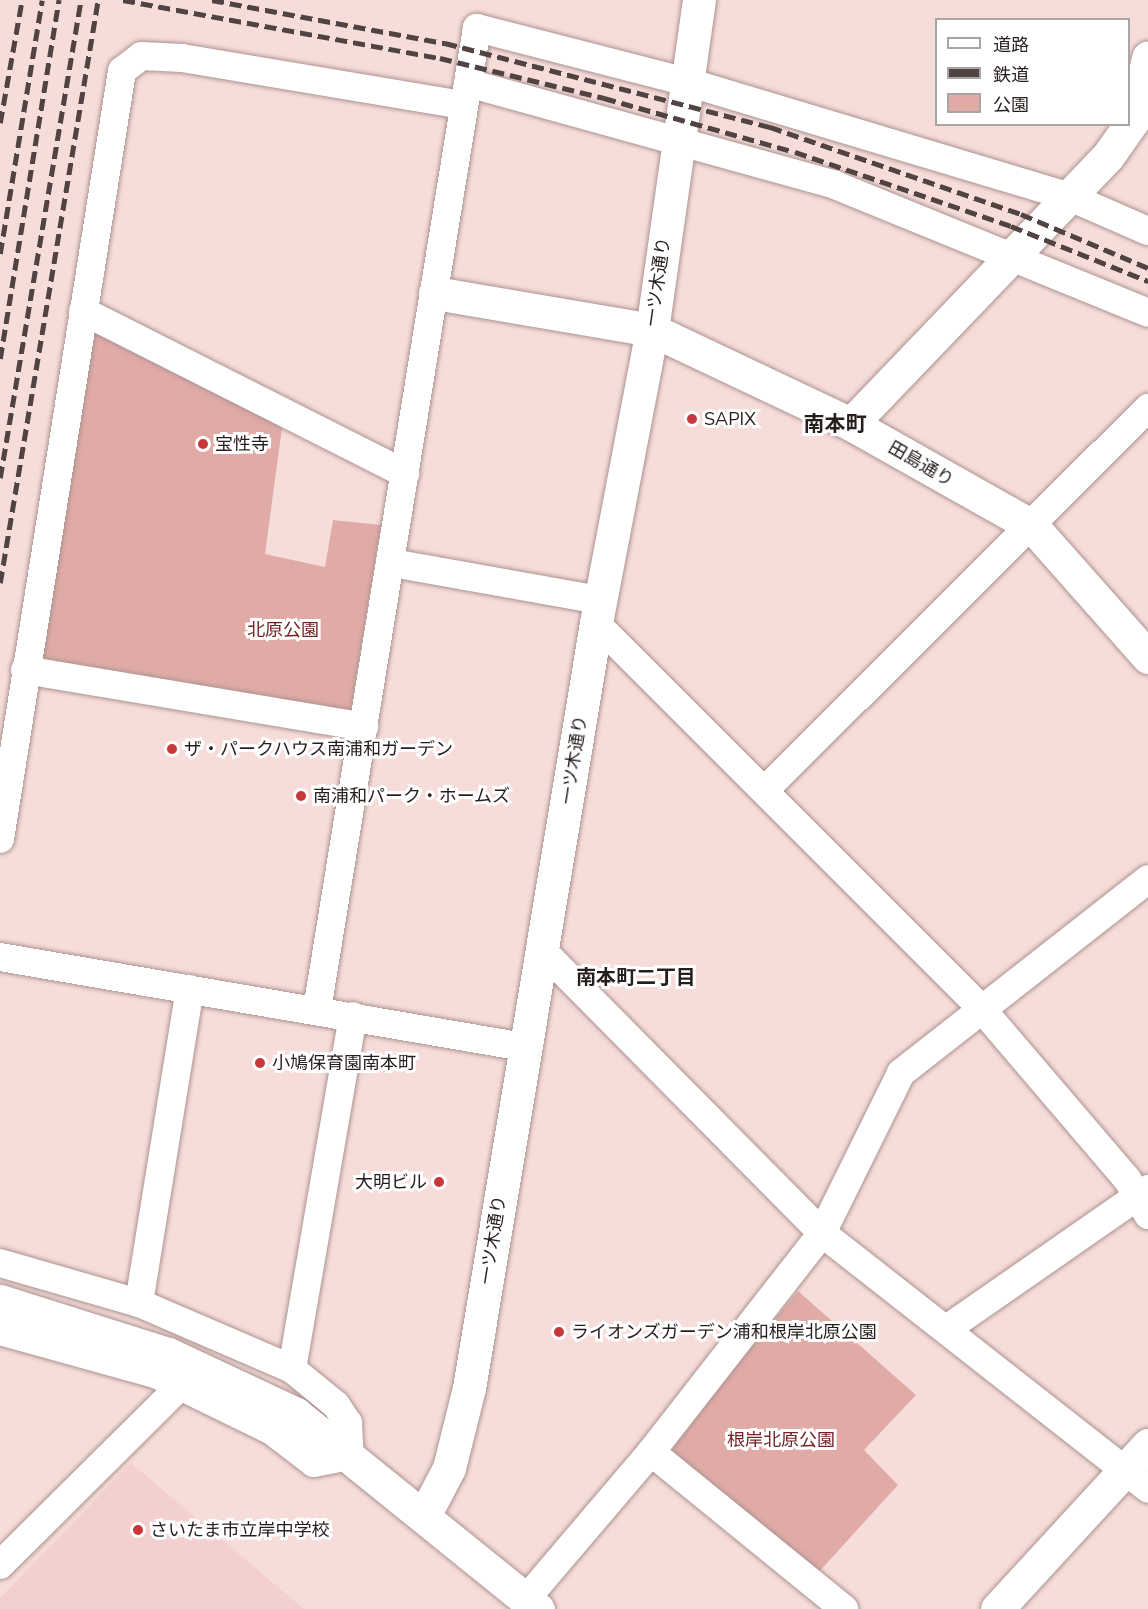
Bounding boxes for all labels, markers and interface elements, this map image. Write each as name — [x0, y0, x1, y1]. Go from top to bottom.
legend — [935, 18, 1130, 126]
text: 道路 — [993, 33, 1029, 57]
text: 鉄道 — [993, 63, 1029, 87]
text: 公園 — [993, 93, 1029, 117]
street label: 一ツ木通り — [641, 236, 675, 328]
place label: SAPIX — [704, 408, 756, 430]
district label: 南本町 — [804, 411, 866, 437]
marker: SAPIX — [685, 412, 699, 426]
place label: 宝性寺 — [215, 433, 269, 455]
marker: 宝性寺 — [196, 437, 210, 451]
street label: 田島通り — [884, 437, 958, 491]
park label: 北原公園 — [247, 619, 319, 641]
street label: 一ツ木通り — [556, 714, 592, 806]
place label: ザ・パークハウス南浦和ガーデン — [184, 738, 454, 760]
marker: ザ・パークハウス南浦和ガーデン — [165, 742, 179, 756]
place label: 南浦和パーク・ホームズ — [313, 785, 511, 807]
marker: 南浦和パーク・ホームズ — [294, 789, 308, 803]
district label: 南本町二丁目 — [576, 965, 696, 989]
place label: 小鳩保育園南本町 — [272, 1052, 416, 1074]
marker: 小鳩保育園南本町 — [253, 1056, 267, 1070]
place label: 大明ビル — [355, 1171, 427, 1193]
marker: 大明ビル — [432, 1175, 446, 1189]
street label: 一ツ木通り — [475, 1194, 511, 1286]
place label: ライオンズガーデン浦和根岸北原公園 — [571, 1321, 877, 1343]
marker: ライオンズガーデン浦和根岸北原公園 — [552, 1325, 566, 1339]
park label: 根岸北原公園 — [727, 1429, 835, 1451]
place label: さいたま市立岸中学校 — [150, 1519, 330, 1541]
marker: さいたま市立岸中学校 — [131, 1523, 145, 1537]

